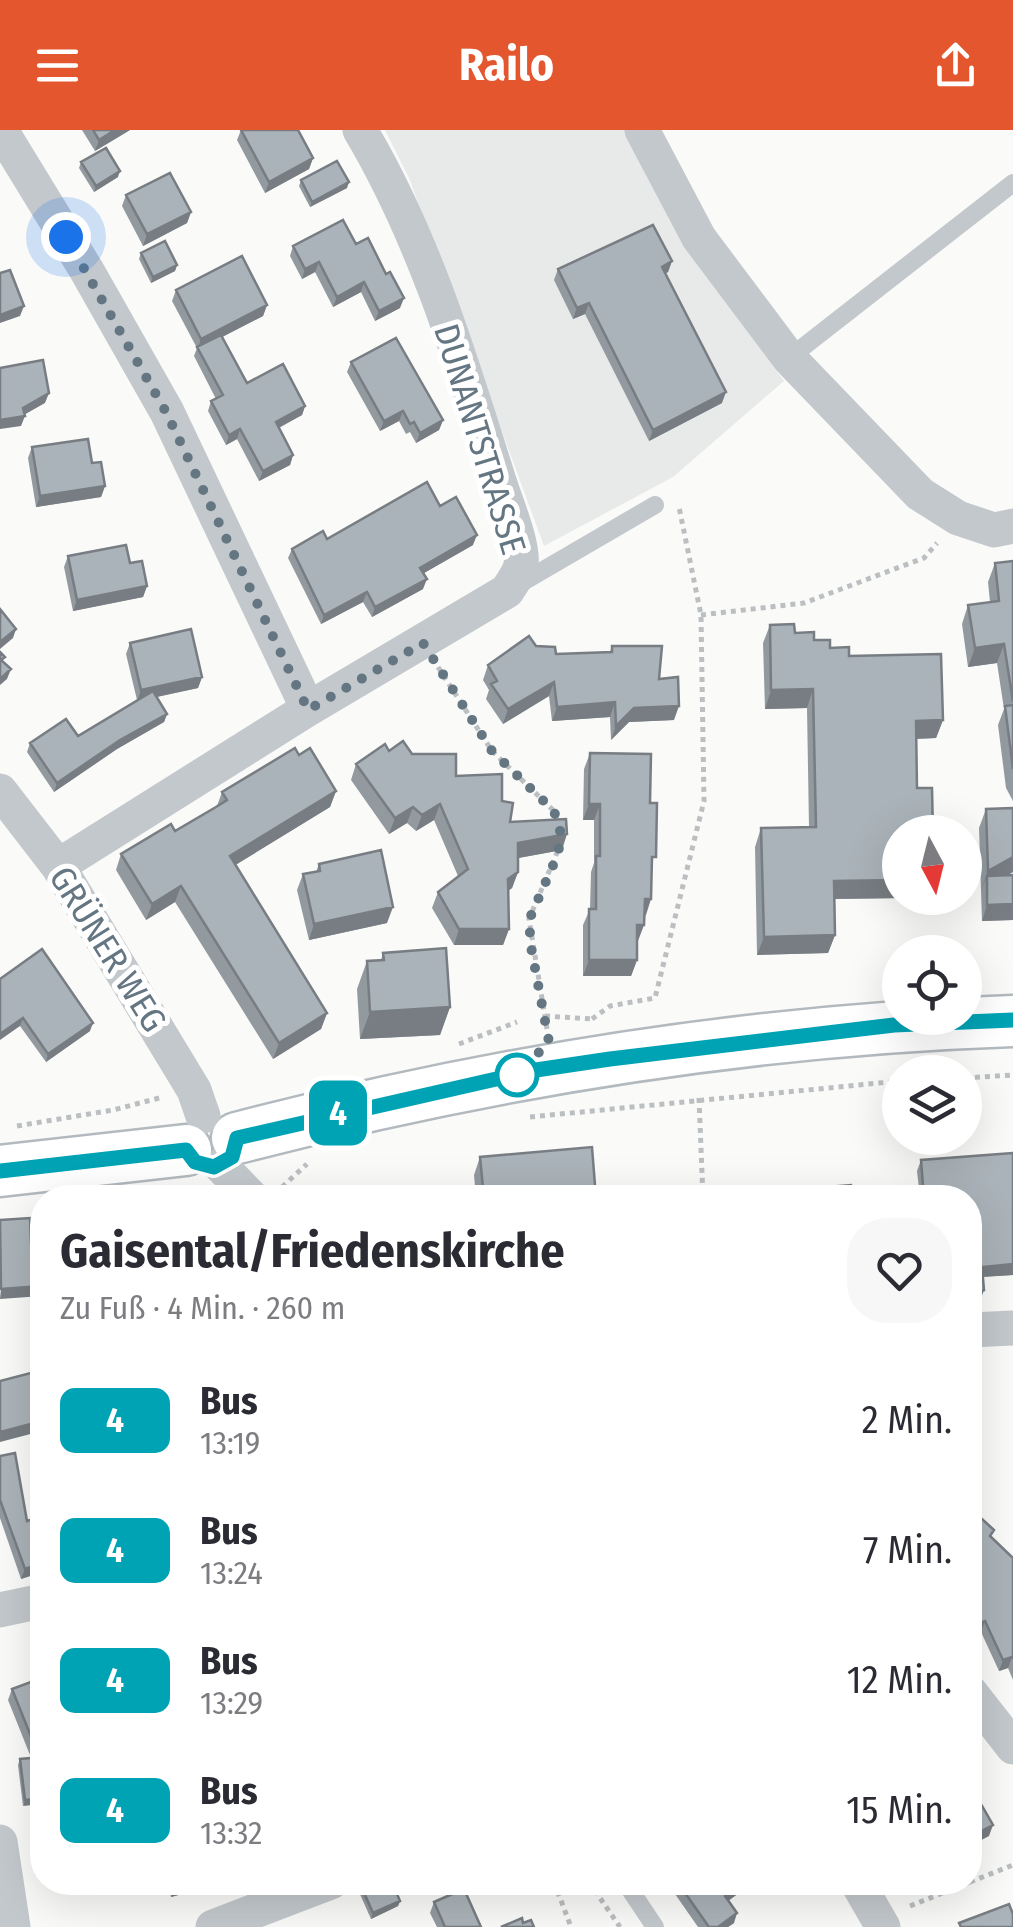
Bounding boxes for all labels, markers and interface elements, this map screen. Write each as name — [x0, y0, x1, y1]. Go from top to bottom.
icon: menu — [30, 38, 85, 93]
text: Railo — [459, 38, 554, 92]
icon: share — [928, 38, 983, 93]
your location — [41, 212, 91, 262]
street label: DUNANTSTRASSE — [425, 319, 535, 559]
north arrow — [882, 815, 982, 915]
map controls — [882, 815, 982, 1155]
street label: GRÜNER WEG — [41, 859, 175, 1039]
button: locate — [882, 935, 982, 1035]
unlabelled marker — [496, 1054, 538, 1096]
button: layers — [882, 1055, 982, 1155]
line badge: 4 — [306, 1080, 370, 1146]
text: 4 — [329, 1092, 347, 1134]
button: heart — [847, 1218, 952, 1323]
text: Gaisental/Friedenskirche — [60, 1222, 564, 1280]
text: Zu Fuß · 4 Min. · 260 m — [60, 1289, 345, 1327]
text: Bus — [200, 1378, 258, 1424]
text: 2 Min. — [862, 1397, 952, 1443]
text: 4 — [106, 1399, 124, 1441]
text: 13:19 — [200, 1424, 260, 1462]
text: Bus — [200, 1508, 258, 1554]
text: 7 Min. — [863, 1527, 952, 1573]
text: 4 — [106, 1529, 124, 1571]
text: 13:24 — [200, 1554, 263, 1592]
text: Bus — [200, 1638, 258, 1684]
text: 12 Min. — [847, 1657, 952, 1703]
text: 4 — [106, 1659, 124, 1701]
text: 13:29 — [200, 1684, 263, 1722]
text: Bus — [200, 1768, 258, 1814]
text: 15 Min. — [846, 1787, 952, 1833]
text: 4 — [106, 1789, 124, 1831]
text: 13:32 — [200, 1814, 262, 1852]

